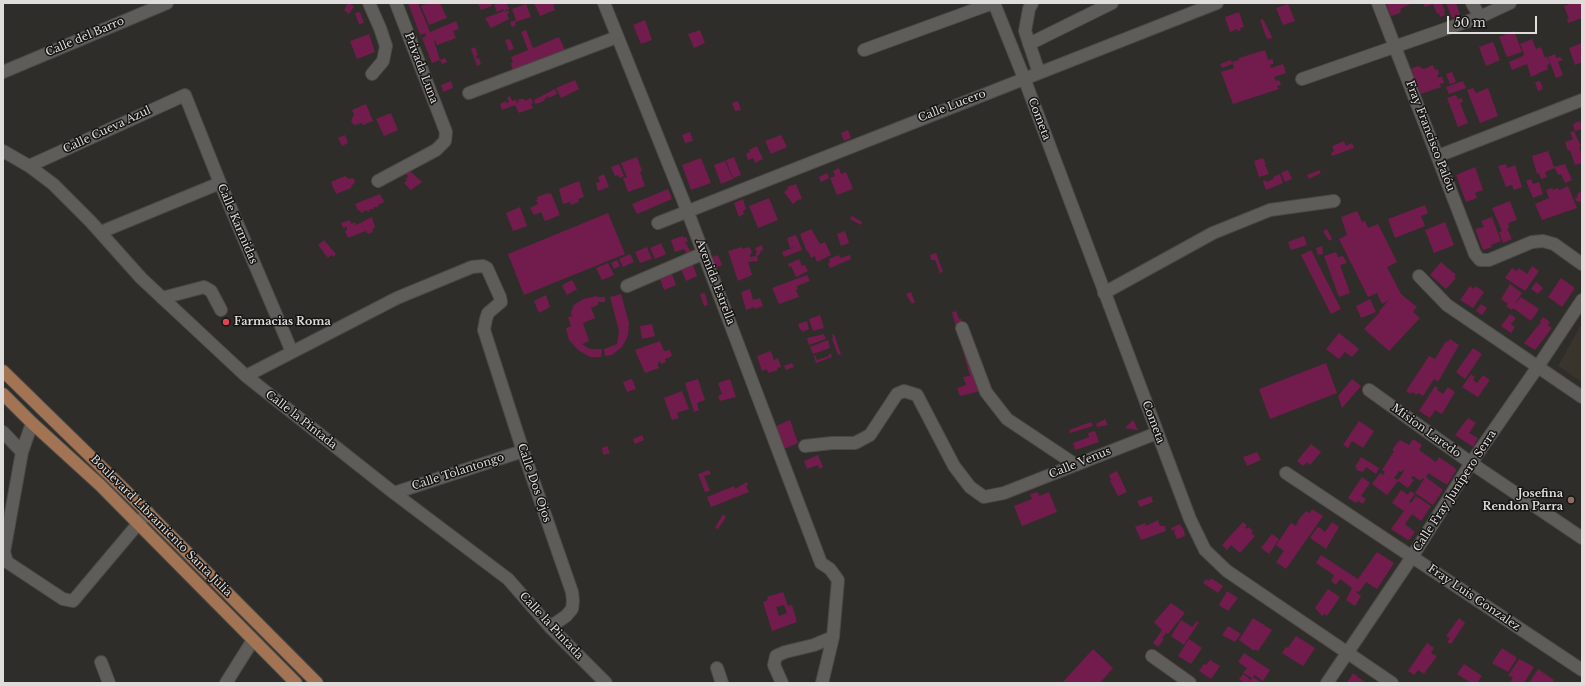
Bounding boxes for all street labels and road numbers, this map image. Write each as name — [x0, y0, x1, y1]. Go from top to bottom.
street label: Calle del Barro — [44, 14, 126, 60]
street label: Privada Luna — [401, 31, 441, 105]
street label: Fray Francisco Palóu — [1403, 79, 1457, 193]
street label: Calle Lucero — [916, 87, 988, 125]
street label: Cometa — [1025, 96, 1053, 142]
street label: Calle Cueva Azul — [61, 104, 153, 156]
street label: Calle Karmidas — [214, 182, 260, 266]
street label: Avenida Estrella — [693, 237, 737, 327]
street label: Calle la Pintada — [263, 388, 339, 452]
street label: Cometa — [1139, 399, 1167, 445]
street label: Mision Laredo — [1389, 401, 1463, 461]
street label: Calle Fray Junípero Serra — [1411, 428, 1499, 554]
street label: Calle Dos Ojos — [514, 442, 554, 524]
street label: Calle Venus — [1047, 445, 1113, 481]
street label: Calle Tolantongo — [410, 451, 506, 493]
street label: Boulevard Libramiento Santa Julia — [88, 453, 234, 599]
street label: Fray Luis Gonzalez — [1425, 562, 1523, 634]
street label: Calle la Pintada — [517, 590, 585, 662]

